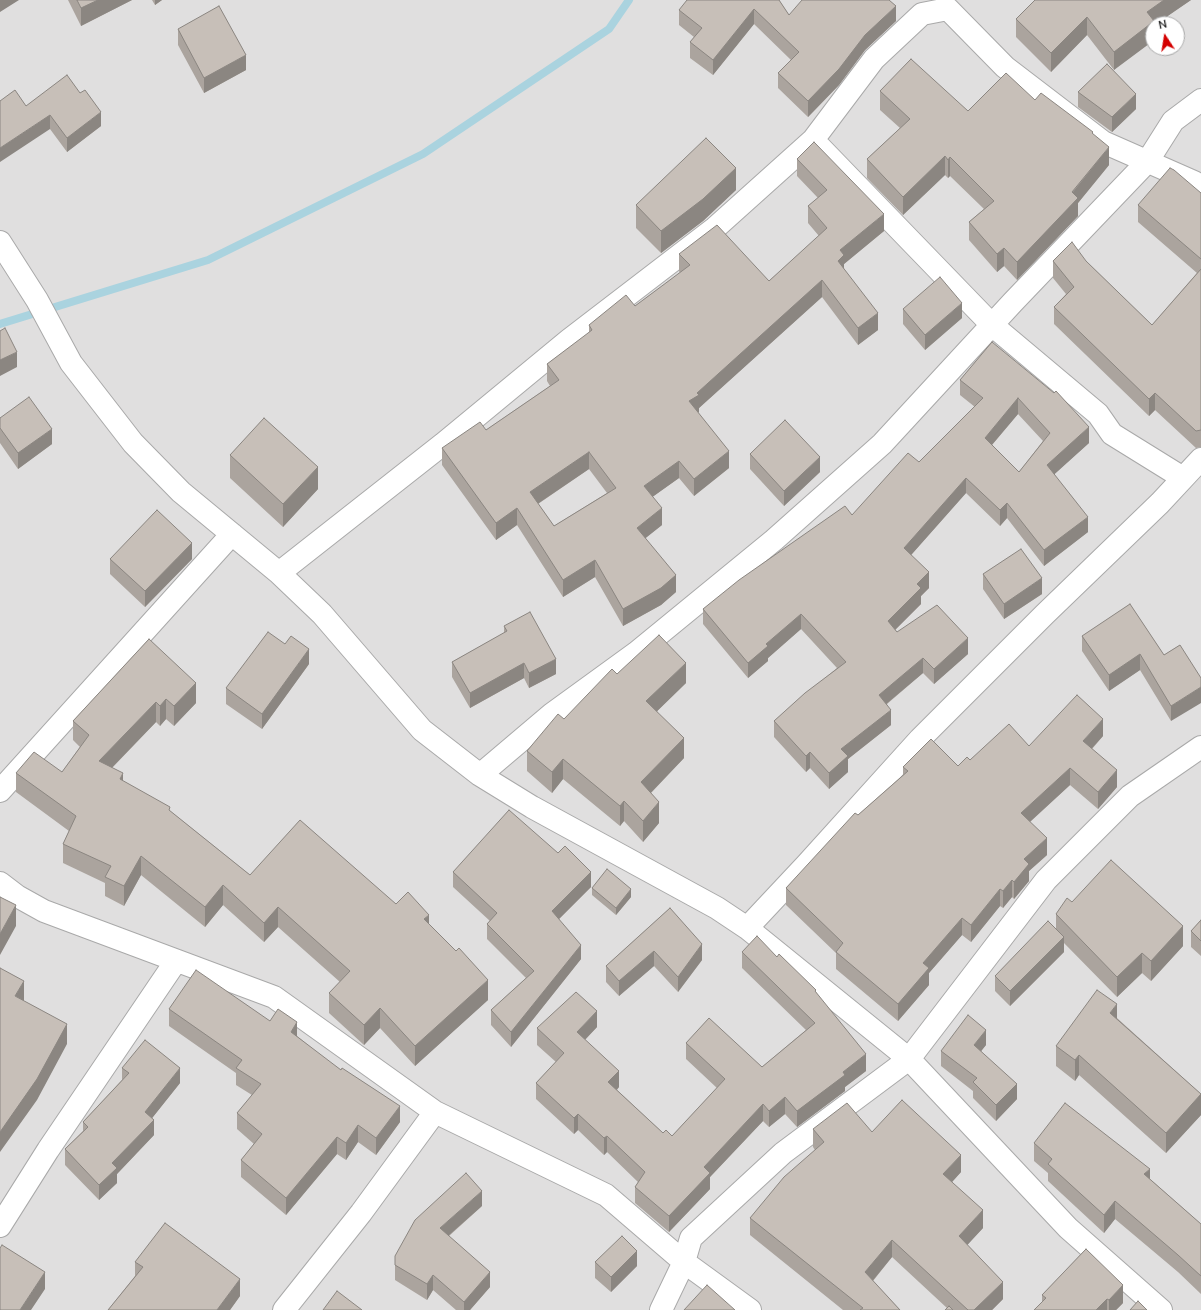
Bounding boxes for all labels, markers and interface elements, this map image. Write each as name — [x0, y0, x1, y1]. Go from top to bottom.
north arrow — [1145, 16, 1185, 56]
text: N — [1157, 17, 1168, 33]

